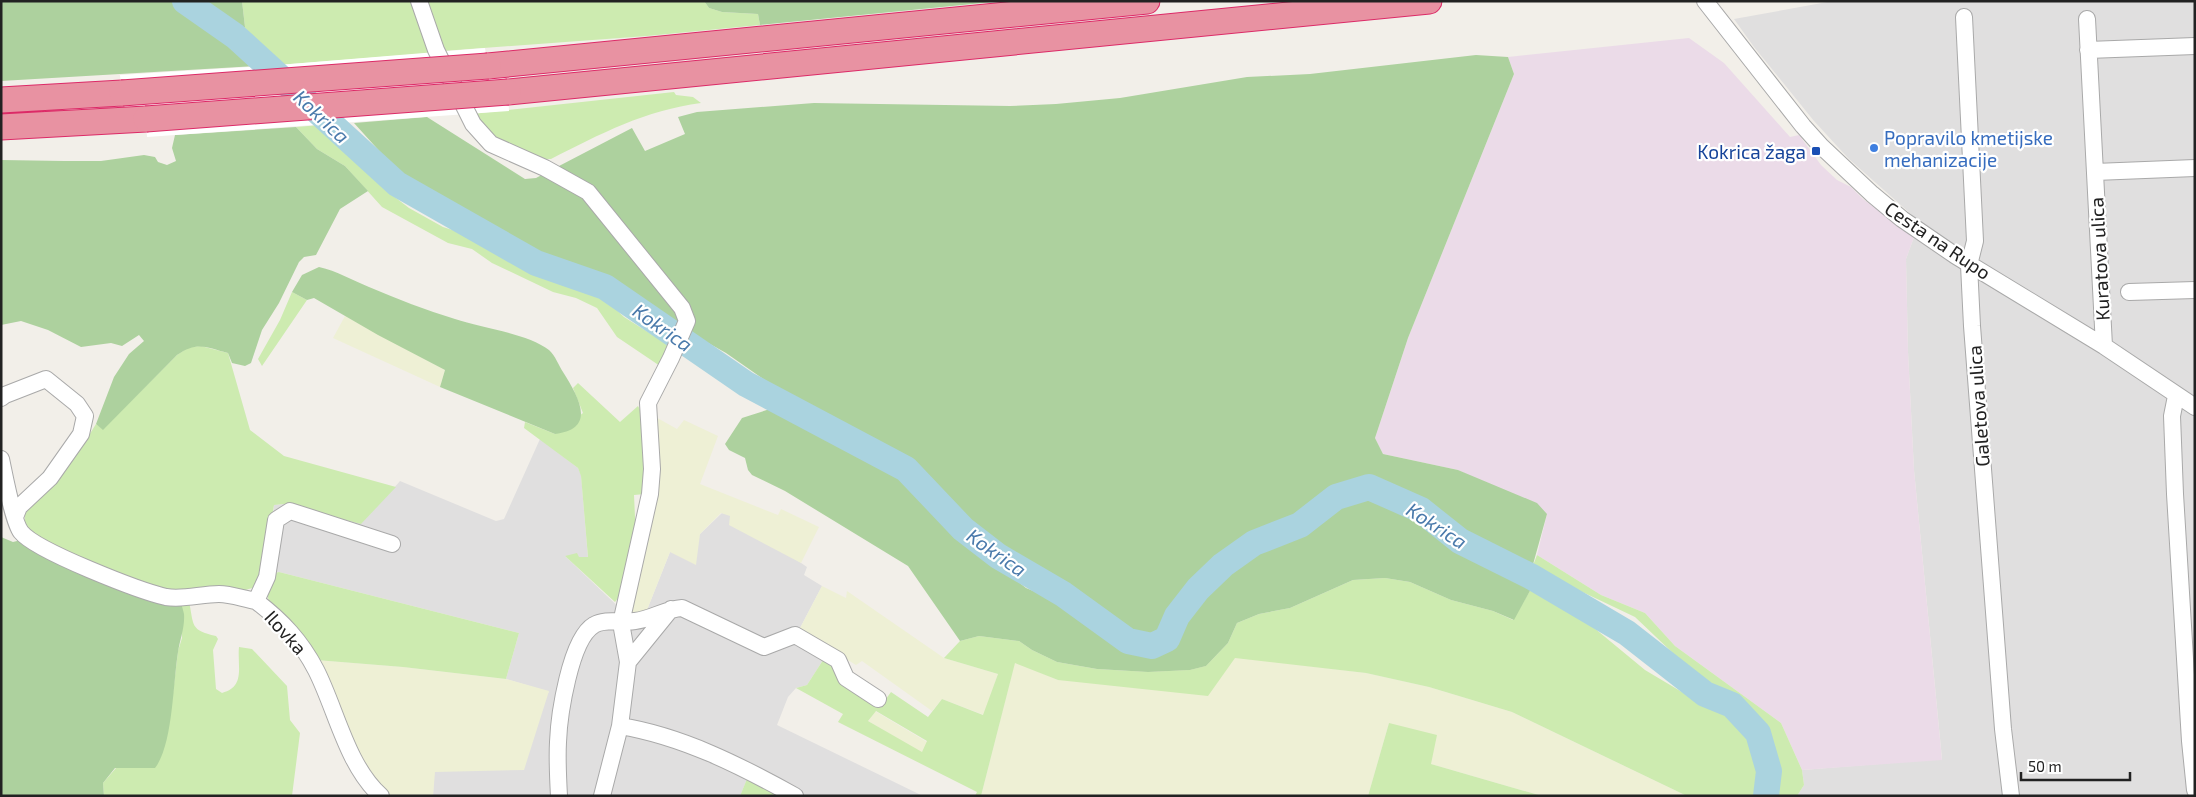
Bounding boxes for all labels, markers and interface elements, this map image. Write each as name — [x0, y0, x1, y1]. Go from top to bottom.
water label: Kokrica — [289, 84, 355, 148]
place label: Popravilo kmetijske mehanizacije — [1884, 126, 2053, 171]
place label: Kokrica žaga — [1697, 140, 1806, 163]
marker: Popravilo kmetijske mehanizacije — [1868, 142, 1880, 154]
marker: Kokrica žaga — [1810, 145, 1822, 157]
street label: Cesta na Rupo — [1881, 196, 1995, 284]
street label: Kuratova ulica — [2084, 197, 2114, 321]
water label: Kokrica — [629, 298, 697, 356]
street label: Galetova ulica — [1962, 345, 1994, 467]
water label: Kokrica — [1402, 497, 1472, 553]
water label: Kokrica — [963, 523, 1031, 581]
street label: Ilovka — [260, 605, 312, 659]
scale bar — [2021, 750, 2130, 782]
text: 50 m — [2028, 757, 2062, 775]

